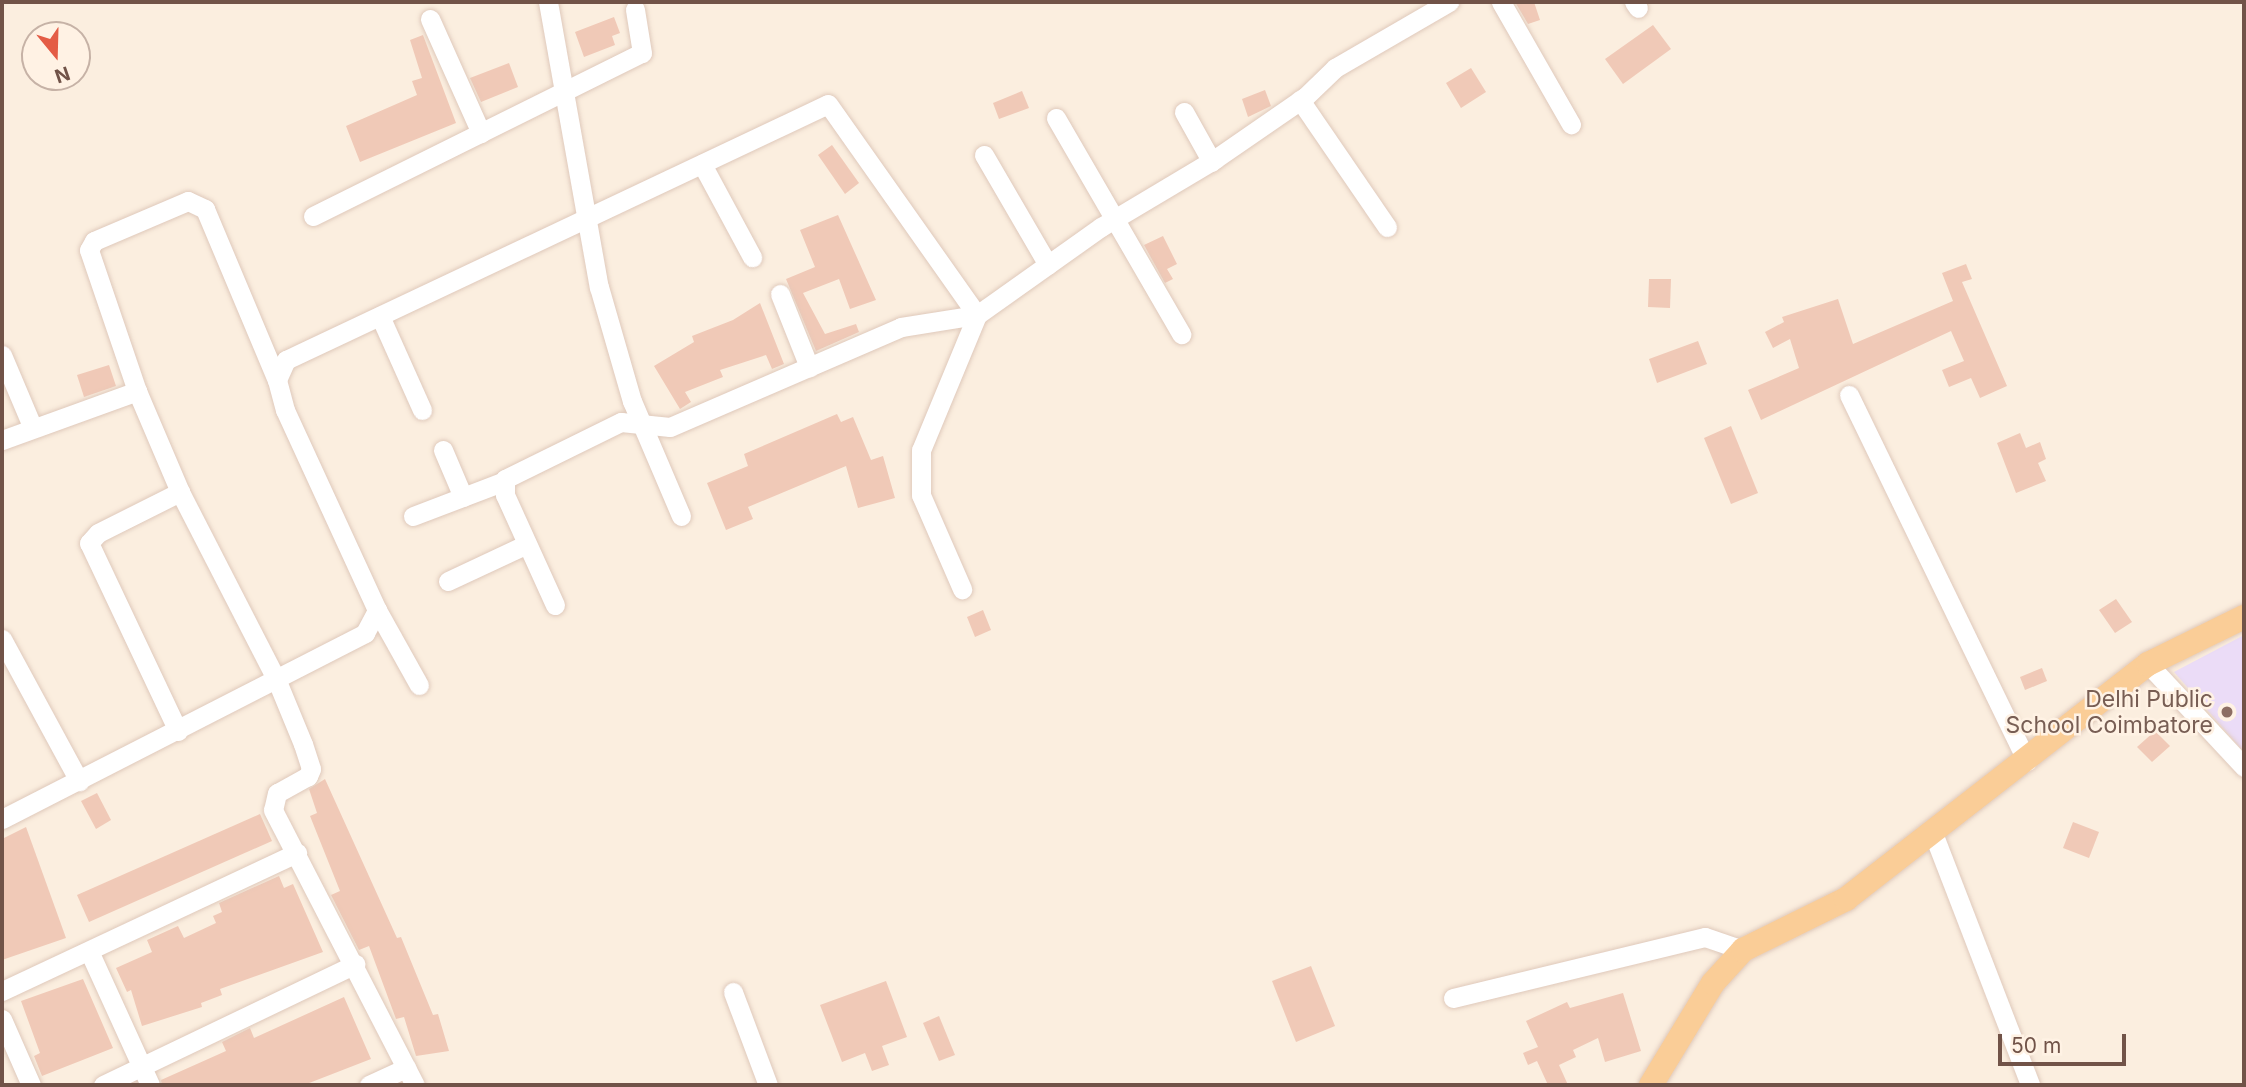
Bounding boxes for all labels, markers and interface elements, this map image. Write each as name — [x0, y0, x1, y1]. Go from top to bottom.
north arrow — [21, 21, 91, 91]
text: N — [52, 61, 73, 88]
place label: Delhi Public School Coimbatore — [2006, 685, 2213, 739]
marker: Delhi Public School Coimbatore — [2219, 704, 2235, 720]
scale bar — [2001, 1020, 2129, 1064]
text: 50 m — [2011, 1033, 2061, 1058]

